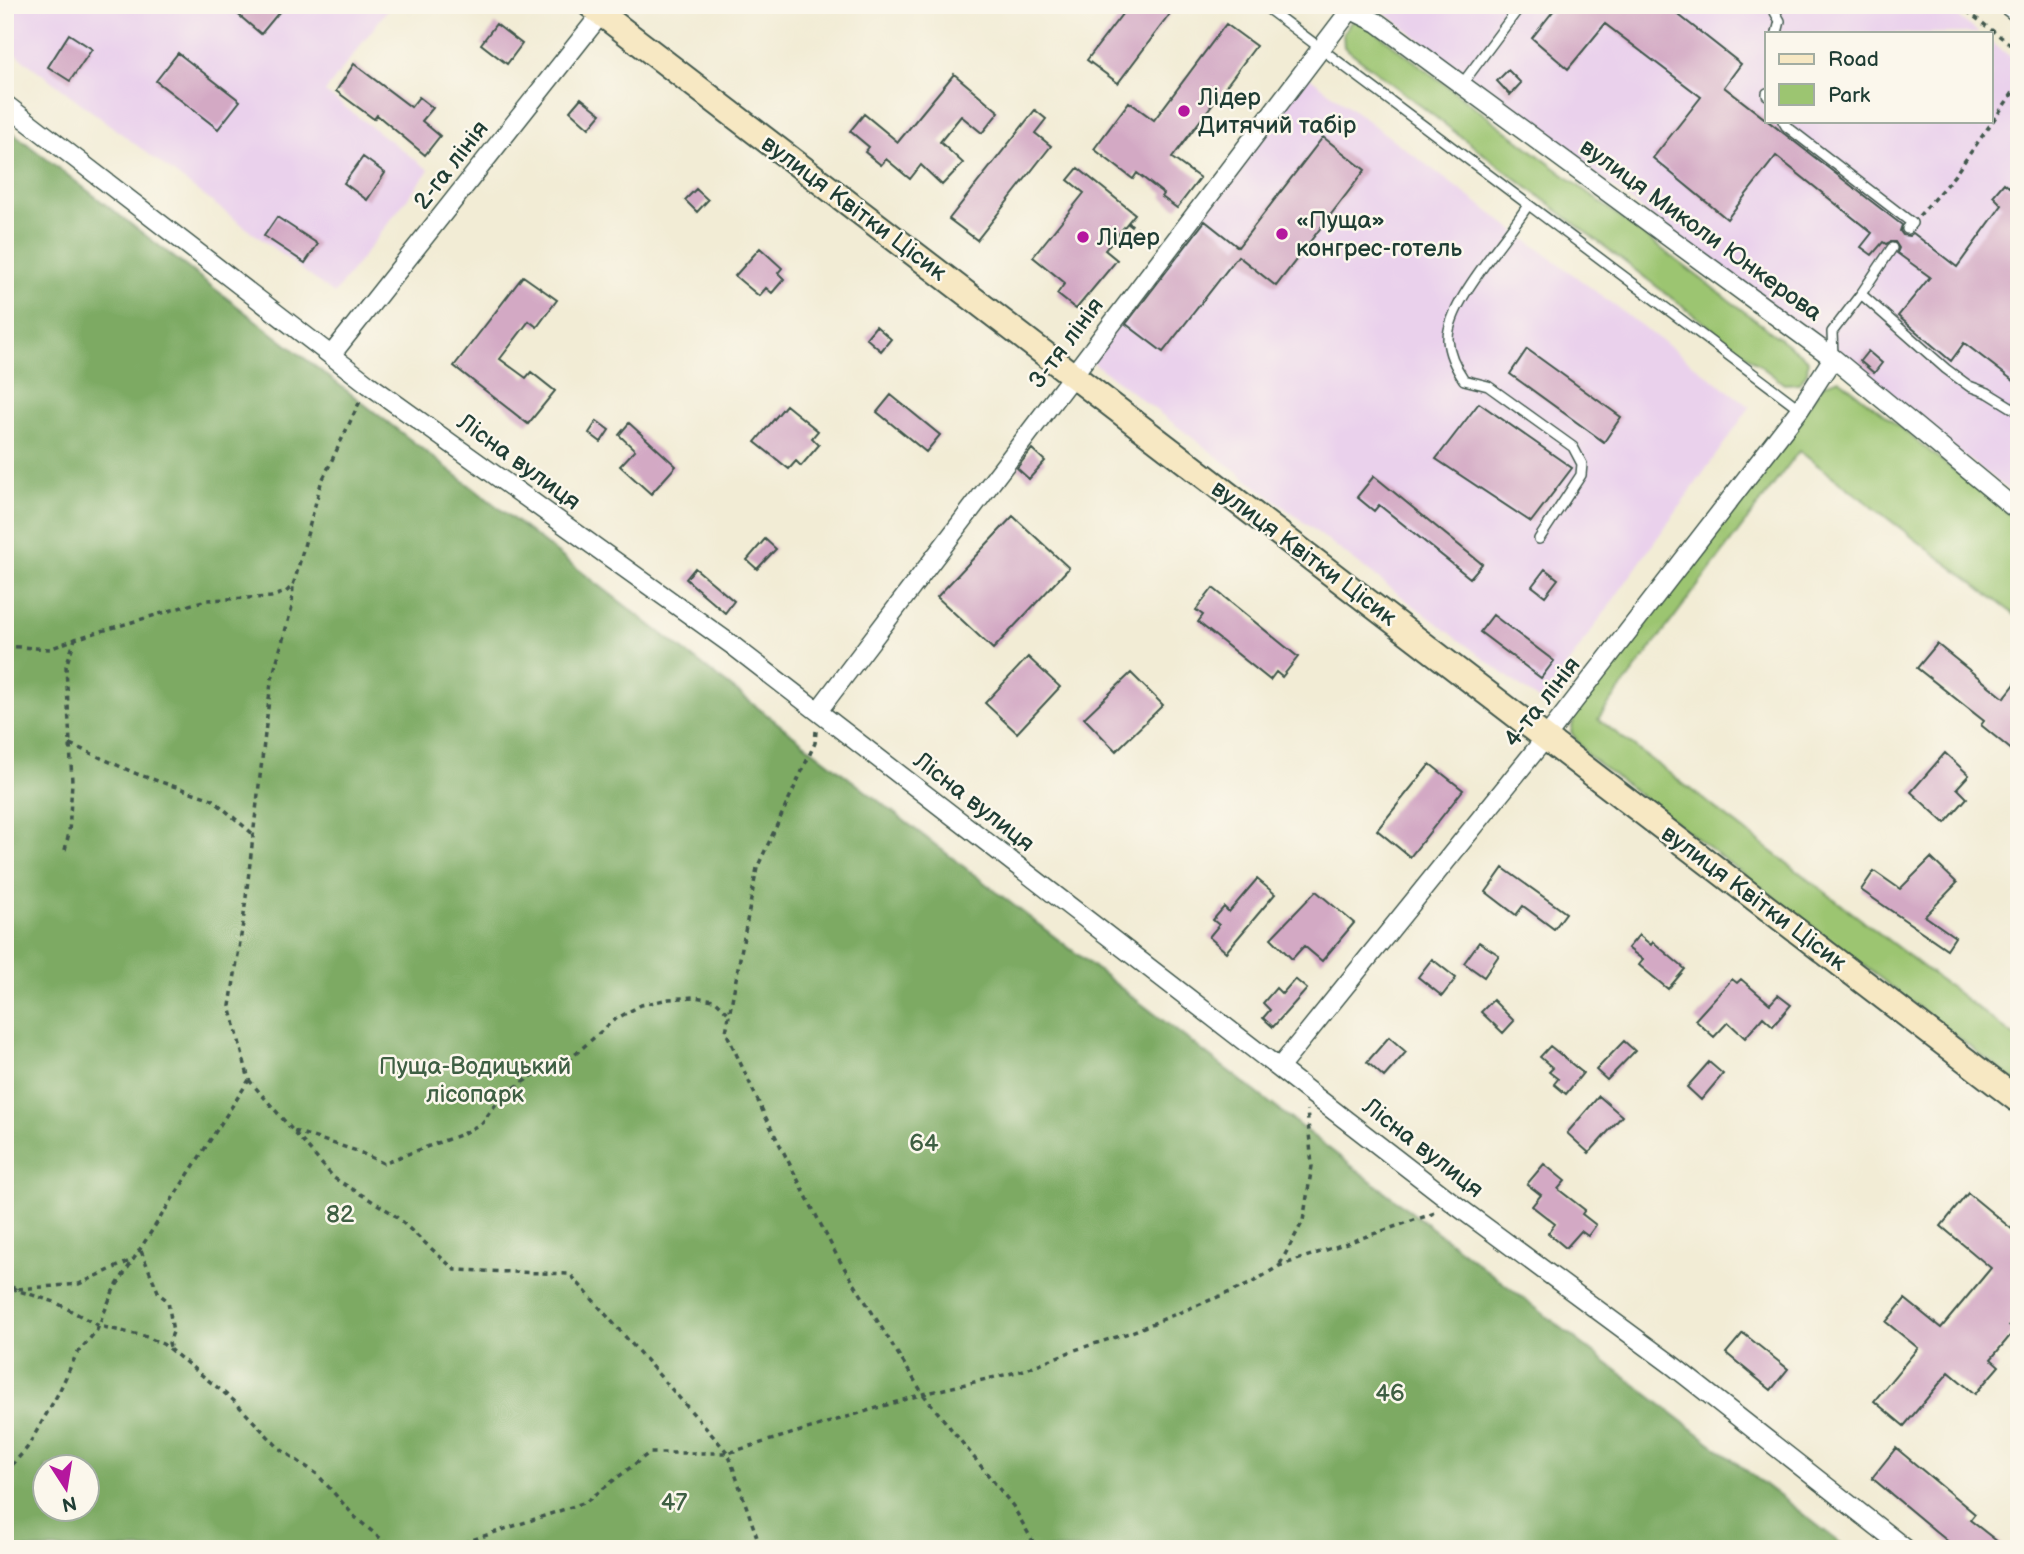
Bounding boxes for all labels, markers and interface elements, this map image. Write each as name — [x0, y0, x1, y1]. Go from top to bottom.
legend — [1765, 32, 1993, 122]
text: Road — [1828, 47, 1879, 72]
place label: Лідер Дитячий табір — [1197, 83, 1357, 140]
text: Park — [1828, 83, 1871, 108]
marker: Лідер Дитячий табір — [1176, 103, 1192, 119]
street label: 2-га лінія — [407, 115, 495, 215]
street label: вулиця Квітки Цісик — [756, 129, 953, 287]
street label: вулиця Миколи Юнкерова — [1574, 132, 1828, 328]
place label: «Пуща» конгрес-готель — [1296, 206, 1462, 263]
place label: Лідер — [1096, 223, 1160, 252]
marker: «Пуща» конгрес-готель — [1274, 226, 1290, 242]
marker: Лідер — [1075, 229, 1091, 245]
street label: 3-тя лінія — [1022, 292, 1110, 394]
street label: Лісна вулиця — [451, 407, 586, 516]
street label: вулиця Квітки Цісик — [1206, 474, 1403, 632]
street label: 4-та лінія — [1498, 651, 1586, 753]
street label: Лісна вулиця — [907, 745, 1040, 858]
street label: вулиця Квітки Цісик — [1656, 819, 1853, 977]
park label: Пуща-Водицький лісопарк — [379, 1052, 571, 1109]
street label: Лісна вулиця — [1356, 1091, 1489, 1204]
park label: 64 — [909, 1129, 939, 1158]
park label: 82 — [326, 1200, 354, 1229]
park label: 46 — [1375, 1379, 1405, 1408]
north arrow — [32, 1452, 102, 1522]
park label: 47 — [661, 1488, 687, 1517]
text: N — [60, 1490, 79, 1516]

